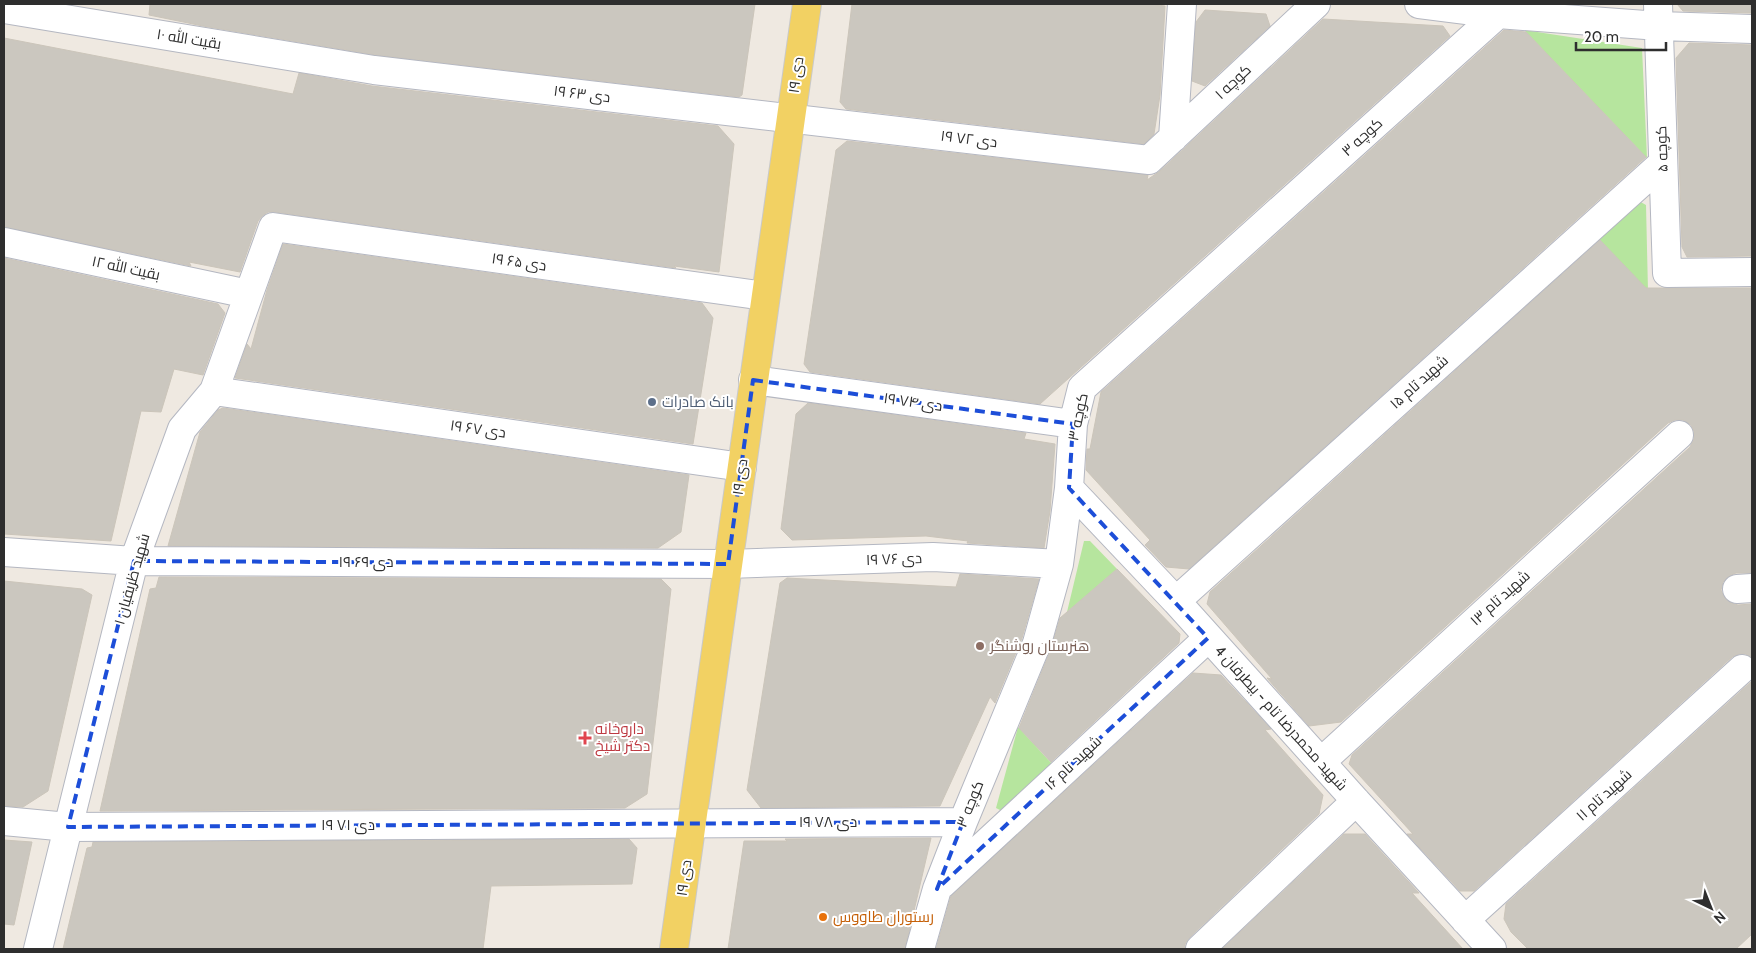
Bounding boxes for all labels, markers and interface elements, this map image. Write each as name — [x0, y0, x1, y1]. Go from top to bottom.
scale bar — [1576, 20, 1666, 52]
street label: بقیت الله ۱۰ — [155, 24, 223, 53]
text: 20 m — [1584, 28, 1619, 46]
street label: ۱۹ دی — [785, 56, 808, 94]
street label: کوچه ۱ — [1211, 61, 1256, 104]
street label: ۱۹ دی ۶۳ — [552, 82, 611, 107]
street label: کوچه ۳ — [1338, 114, 1387, 161]
street label: کوچه ۵ — [1652, 125, 1673, 173]
street label: ۱۹ دی ۷۲ — [939, 127, 998, 152]
street label: ۱۹ دی ۶۵ — [490, 249, 548, 276]
street label: بقیت الله ۱۲ — [90, 251, 162, 284]
street label: شهید تام ۱۵ — [1386, 351, 1452, 414]
street label: ۱۹ دی ۷۴ — [882, 389, 944, 416]
street label: کوچه ۳ — [1064, 391, 1093, 443]
place label: بانک صادرات — [662, 393, 734, 411]
marker: بانک صادرات — [646, 396, 658, 408]
street label: ۱۹ دی ۶۷ — [449, 416, 507, 443]
street label: ۱۹ دی — [729, 458, 752, 496]
street label: شهید ظریفیان ۱ — [110, 531, 155, 627]
street label: ۱۹ دی ۷۶ — [866, 549, 923, 570]
street label: ۱۹ دی ۶۹ — [339, 553, 393, 572]
street label: شهید تام ۱۳ — [1466, 567, 1534, 630]
place label: هنرستان روشنگر — [989, 637, 1090, 656]
marker: هنرستان روشنگر — [974, 640, 986, 652]
street label: شهید محمدرضا تام - بیطرفان 4 — [1210, 642, 1351, 795]
place label: داروخانه دکتر شیخ — [595, 720, 650, 757]
marker: داروخانه دکتر شیخ — [579, 732, 591, 744]
street label: شهید تام ۱۶ — [1041, 732, 1106, 795]
street label: شهید تام ۱۱ — [1572, 765, 1636, 825]
street label: کوچه ۳ — [953, 778, 988, 830]
street label: ۱۹ دی ۷۸ — [799, 813, 857, 832]
street label: ۱۹ دی ۷۱ — [321, 816, 375, 835]
street label: ۱۹ دی — [673, 859, 696, 897]
north arrow — [1686, 883, 1736, 933]
place label: رستوران طاووس — [833, 908, 934, 927]
text: N — [1710, 908, 1730, 927]
marker: رستوران طاووس — [817, 911, 829, 923]

